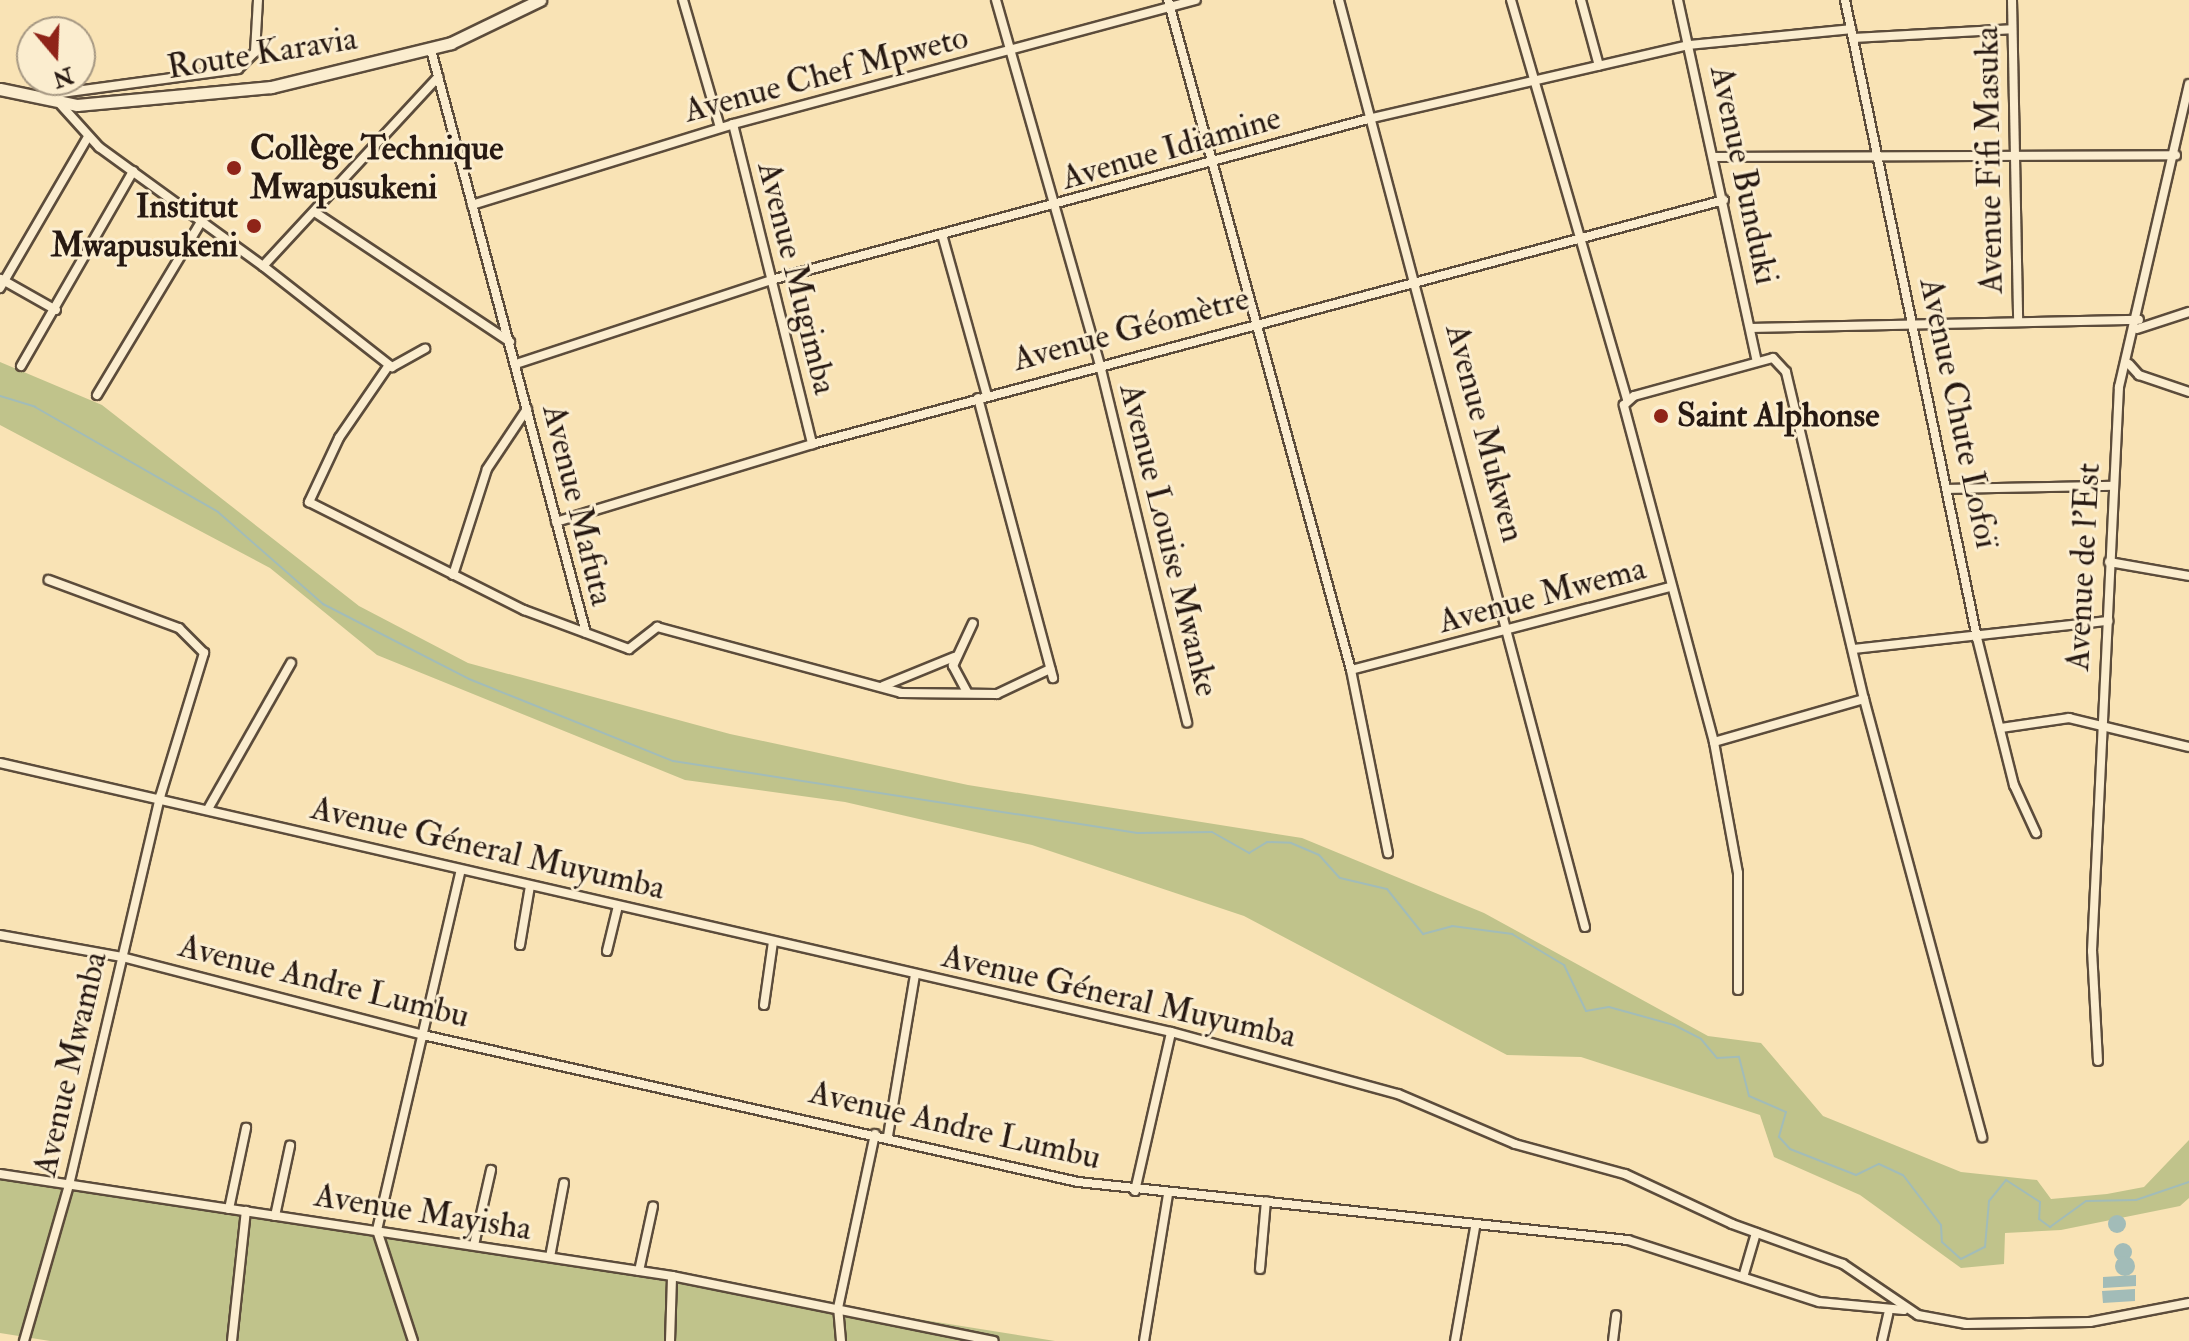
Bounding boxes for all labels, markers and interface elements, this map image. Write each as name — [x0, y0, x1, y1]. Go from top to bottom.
north arrow — [16, 16, 96, 96]
street label: Avenue Chef Mpweto — [679, 16, 973, 132]
street label: Route Karavia — [164, 18, 360, 88]
street label: Avenue Fifi Masuka — [1966, 26, 2012, 294]
text: N — [49, 60, 77, 93]
street label: Avenue Bunduki — [1701, 62, 1787, 288]
street label: Avenue Idiamine — [1057, 97, 1285, 199]
place label: Collège Technique Mwapusukeni — [250, 128, 503, 208]
street label: Avenue Mugimba — [748, 158, 846, 398]
marker: Collège Technique Mwapusukeni — [225, 159, 243, 177]
place label: Institut Mwapusukeni — [51, 186, 238, 266]
marker: Institut Mwapusukeni — [245, 217, 263, 235]
street label: Avenue Chute Lofoï — [1910, 274, 2008, 552]
street label: Avenue Géomètre — [1008, 278, 1254, 380]
street label: Avenue Mukwen — [1436, 320, 1534, 546]
street label: Avenue Louise Mwanke — [1110, 379, 1228, 701]
place label: Saint Alphonse — [1677, 396, 1879, 436]
street label: Avenue Mafuta — [533, 400, 623, 610]
marker: Saint Alphonse — [1652, 407, 1670, 425]
street label: Avenue de l'Est — [2057, 462, 2109, 672]
street label: Avenue Mwema — [1434, 548, 1650, 642]
street label: Avenue Géneral Muyumba — [307, 787, 669, 909]
street label: Avenue Andre Lumbu — [175, 925, 473, 1037]
street label: Avenue Géneral Muyumba — [938, 935, 1300, 1057]
street label: Avenue Mwamba — [24, 948, 116, 1180]
street label: Avenue Andre Lumbu — [805, 1072, 1105, 1178]
street label: Avenue Mayisha — [312, 1175, 534, 1249]

